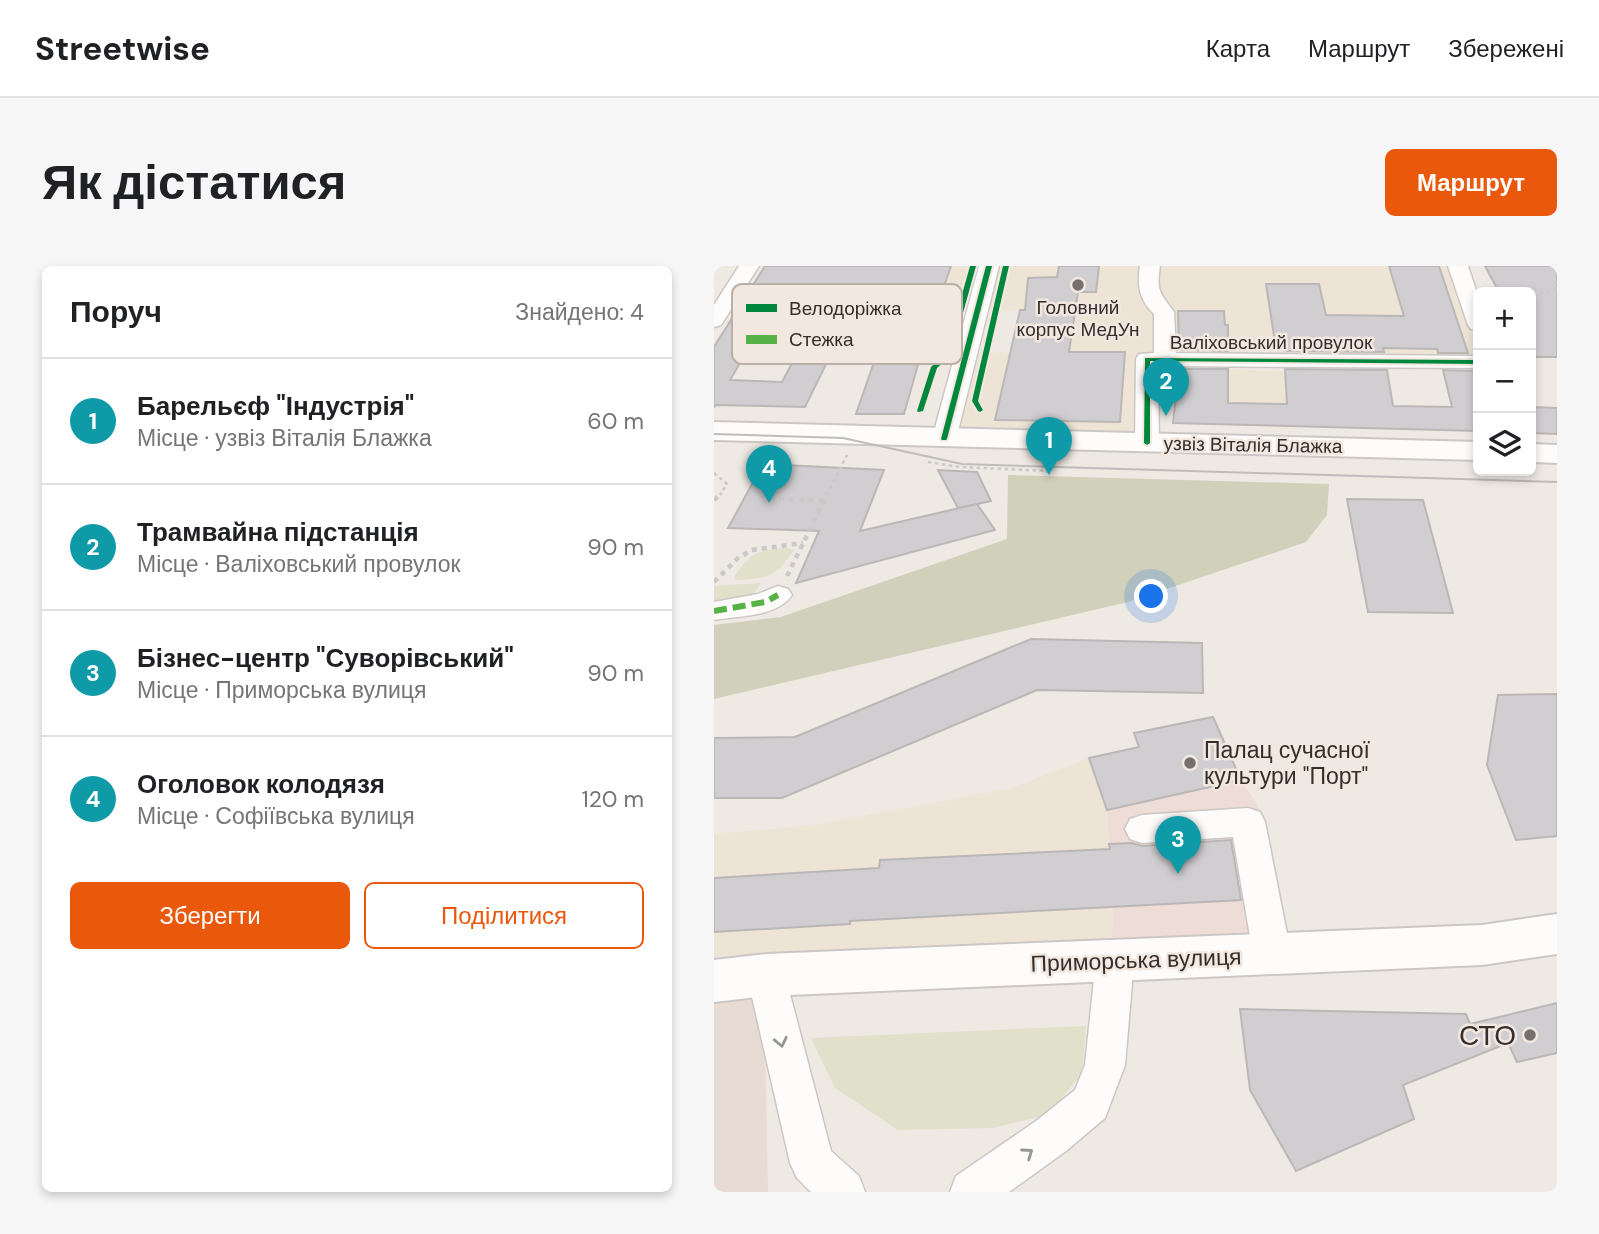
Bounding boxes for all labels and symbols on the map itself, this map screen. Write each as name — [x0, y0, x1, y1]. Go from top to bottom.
marker: Головний корпус МедУн — [1070, 277, 1086, 293]
legend — [732, 284, 962, 364]
place label: Головний корпус МедУн — [1017, 295, 1139, 342]
text: Велодоріжка — [789, 296, 902, 321]
text: Стежка — [789, 327, 854, 352]
street label: Валіховський провулок — [1170, 330, 1373, 355]
pin: 2 — [1143, 358, 1189, 416]
pin: 1 — [1026, 417, 1072, 475]
street label: узвіз Віталія Блажка — [1163, 431, 1343, 459]
pin: 4 — [746, 445, 792, 503]
your location — [1134, 579, 1168, 613]
place label: Палац сучасної культури "Порт" — [1204, 735, 1371, 791]
marker: Палац сучасної культури "Порт" — [1182, 755, 1198, 771]
pin: 3 — [1155, 816, 1201, 874]
street label: Приморська вулиця — [1030, 941, 1242, 979]
place label: СТО — [1459, 1017, 1516, 1054]
marker: СТО — [1522, 1027, 1538, 1043]
one-way arrow — [773, 1035, 787, 1047]
one-way arrow — [1020, 1149, 1033, 1161]

